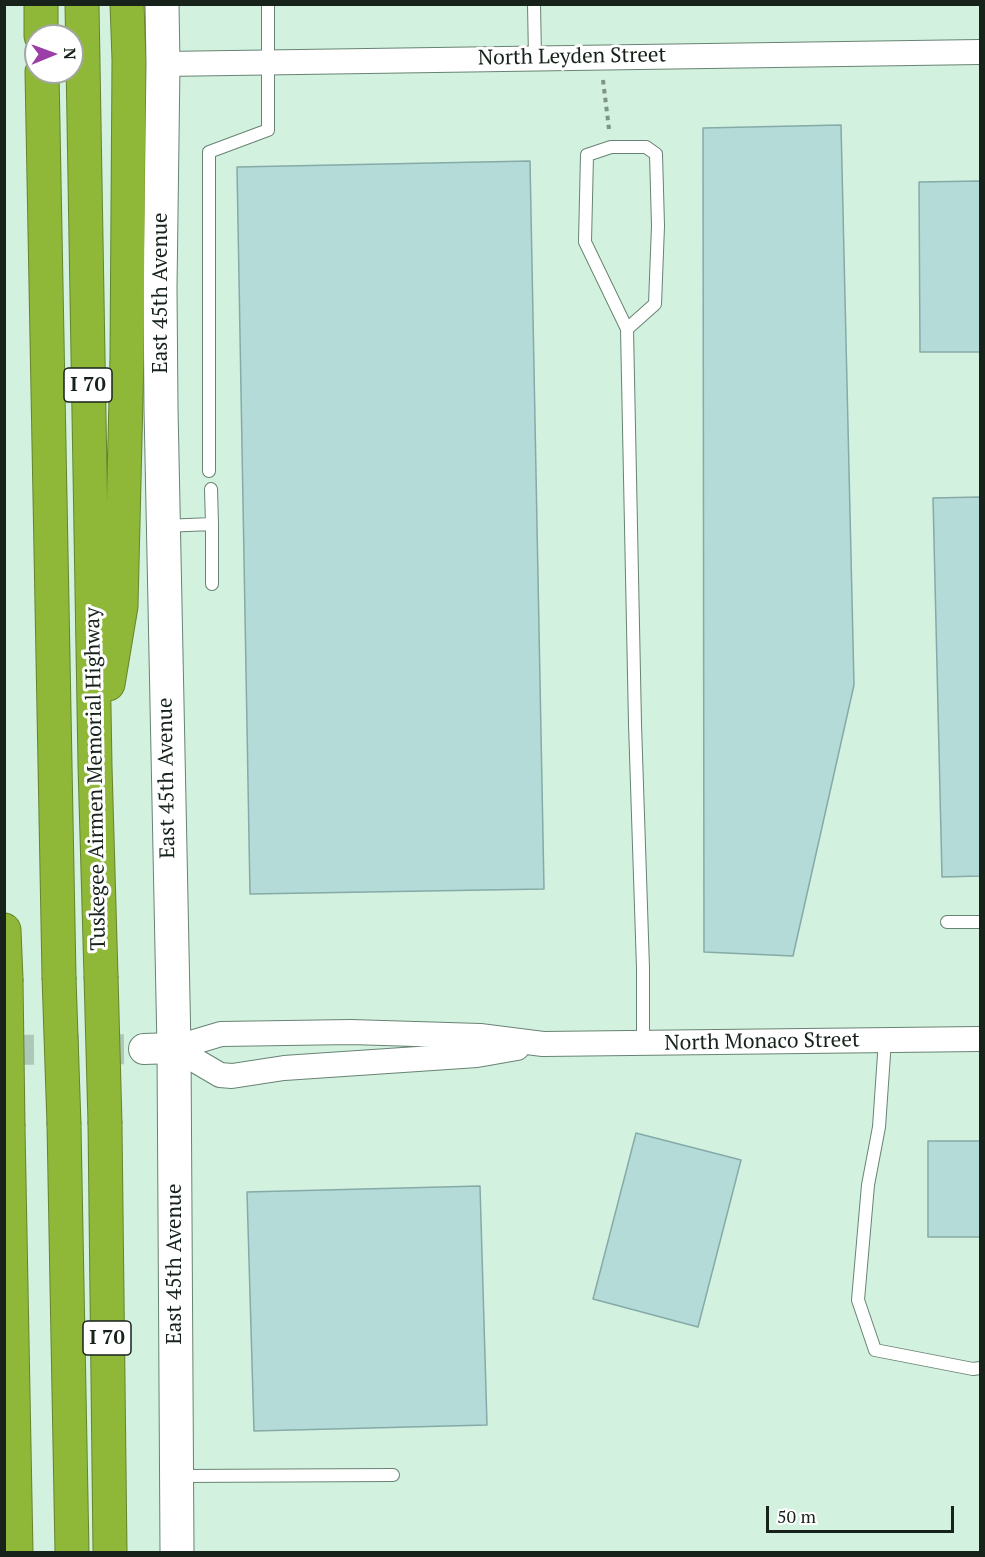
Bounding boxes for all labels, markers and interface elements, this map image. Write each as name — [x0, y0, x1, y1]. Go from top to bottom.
north arrow — [24, 24, 84, 84]
street label: North Leyden Street — [478, 43, 666, 71]
text: N — [59, 47, 81, 60]
street label: East 45th Avenue — [148, 212, 174, 374]
road number: I 70 — [64, 368, 112, 402]
street label: Tuskegee Airmen Memorial Highway — [80, 607, 112, 951]
street label: East 45th Avenue — [153, 697, 181, 859]
street label: North Monaco Street — [664, 1028, 860, 1056]
street label: East 45th Avenue — [162, 1183, 188, 1345]
road number: I 70 — [83, 1321, 131, 1355]
scale bar — [769, 1494, 956, 1532]
text: 50 m — [777, 1504, 816, 1528]

